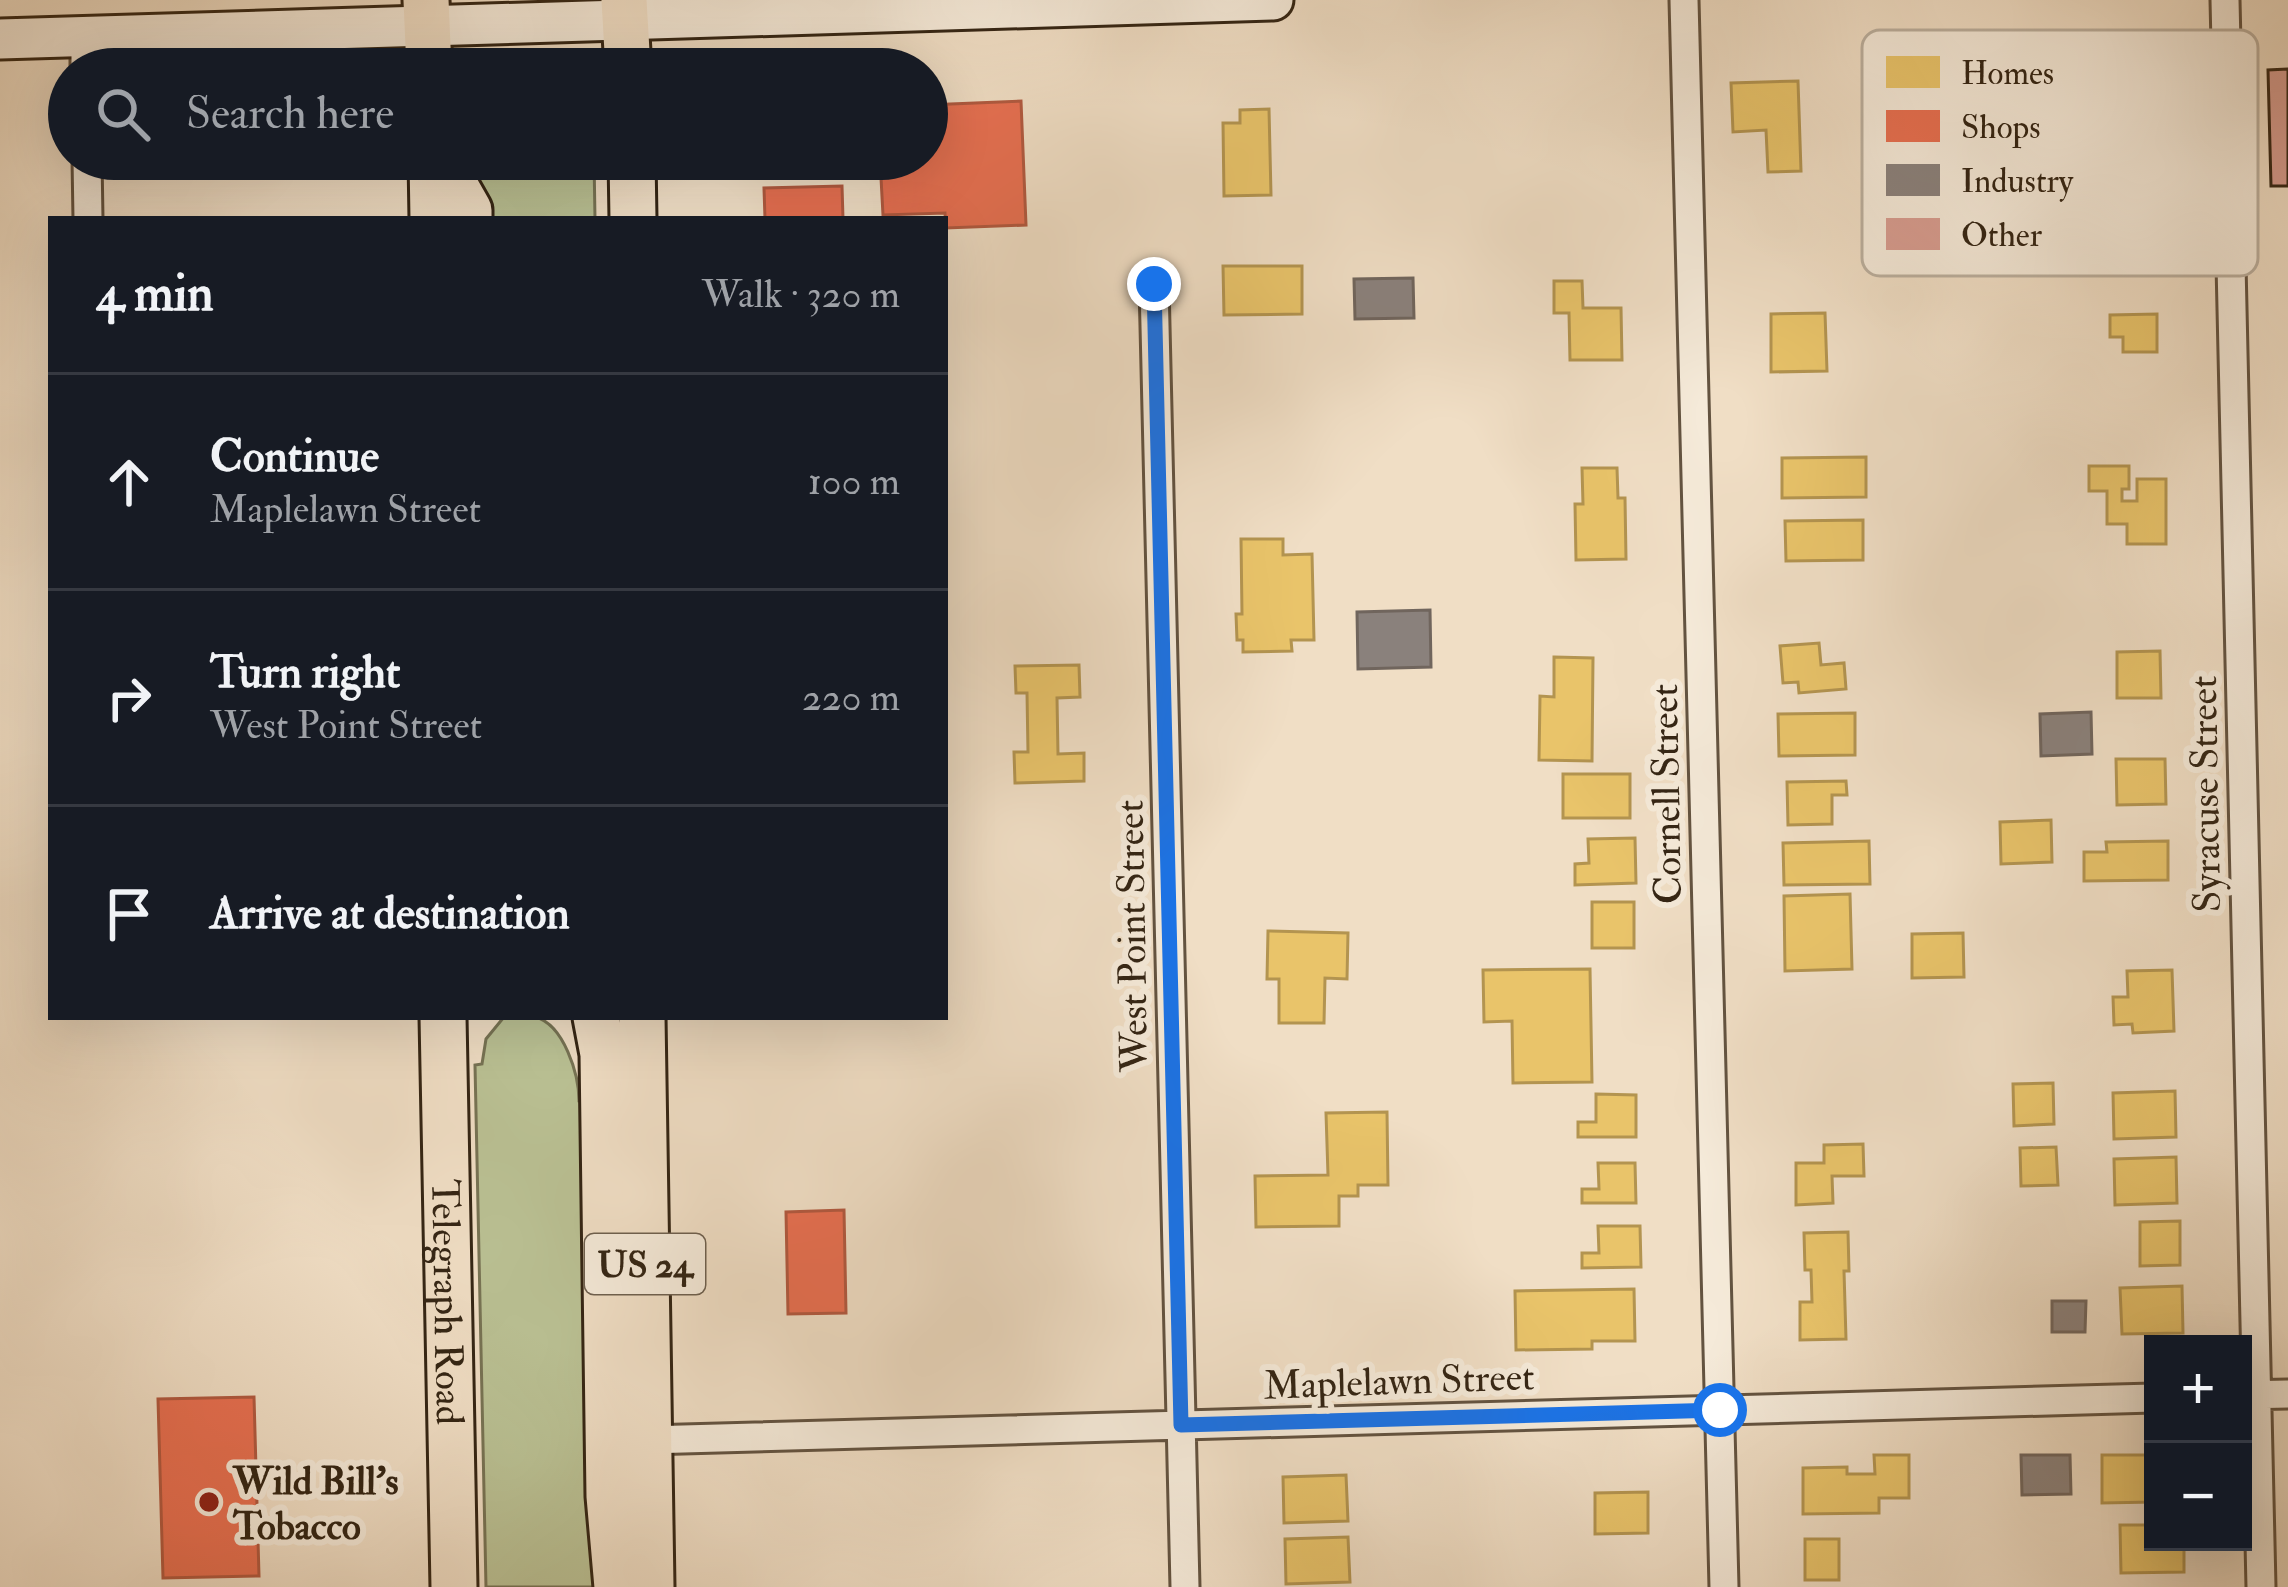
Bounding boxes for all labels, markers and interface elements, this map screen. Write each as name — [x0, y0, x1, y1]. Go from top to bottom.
legend — [1862, 30, 2258, 276]
search box — [48, 48, 948, 180]
text: Homes — [1961, 53, 2054, 94]
icon: search — [90, 81, 156, 147]
text: Search here — [186, 86, 394, 142]
text: Shops — [1961, 107, 2041, 149]
text: Industry — [1961, 161, 2074, 202]
text: Other — [1961, 215, 2043, 256]
route end — [1127, 257, 1181, 311]
text: 4 min — [96, 262, 214, 326]
text: Walk · 320 m — [702, 270, 900, 319]
text: Continue — [210, 429, 379, 485]
icon: ahead — [96, 449, 162, 515]
text: 100 m — [808, 457, 900, 506]
text: Maplelawn Street — [210, 485, 481, 534]
text: Turn right — [210, 645, 400, 701]
icon: right — [96, 665, 162, 731]
text: 220 m — [802, 673, 900, 722]
street label: Syracuse Street — [2179, 675, 2232, 913]
street label: Cornell Street — [1640, 683, 1693, 905]
text: West Point Street — [210, 701, 482, 750]
street label: West Point Street — [1106, 799, 1159, 1073]
icon: arrive — [96, 881, 162, 947]
text: Arrive at destination — [210, 886, 570, 942]
street label: Telegraph Road — [420, 1179, 474, 1425]
road number: US 24 — [585, 1234, 705, 1294]
map controls — [2144, 1335, 2252, 1551]
button: + — [2144, 1335, 2252, 1443]
street label: Maplelawn Street — [1263, 1352, 1535, 1411]
route start — [1693, 1383, 1747, 1437]
button: − — [2144, 1443, 2252, 1551]
place label: Wild Bill's Tobacco — [232, 1457, 399, 1551]
marker: Wild Bill's Tobacco — [196, 1489, 222, 1515]

